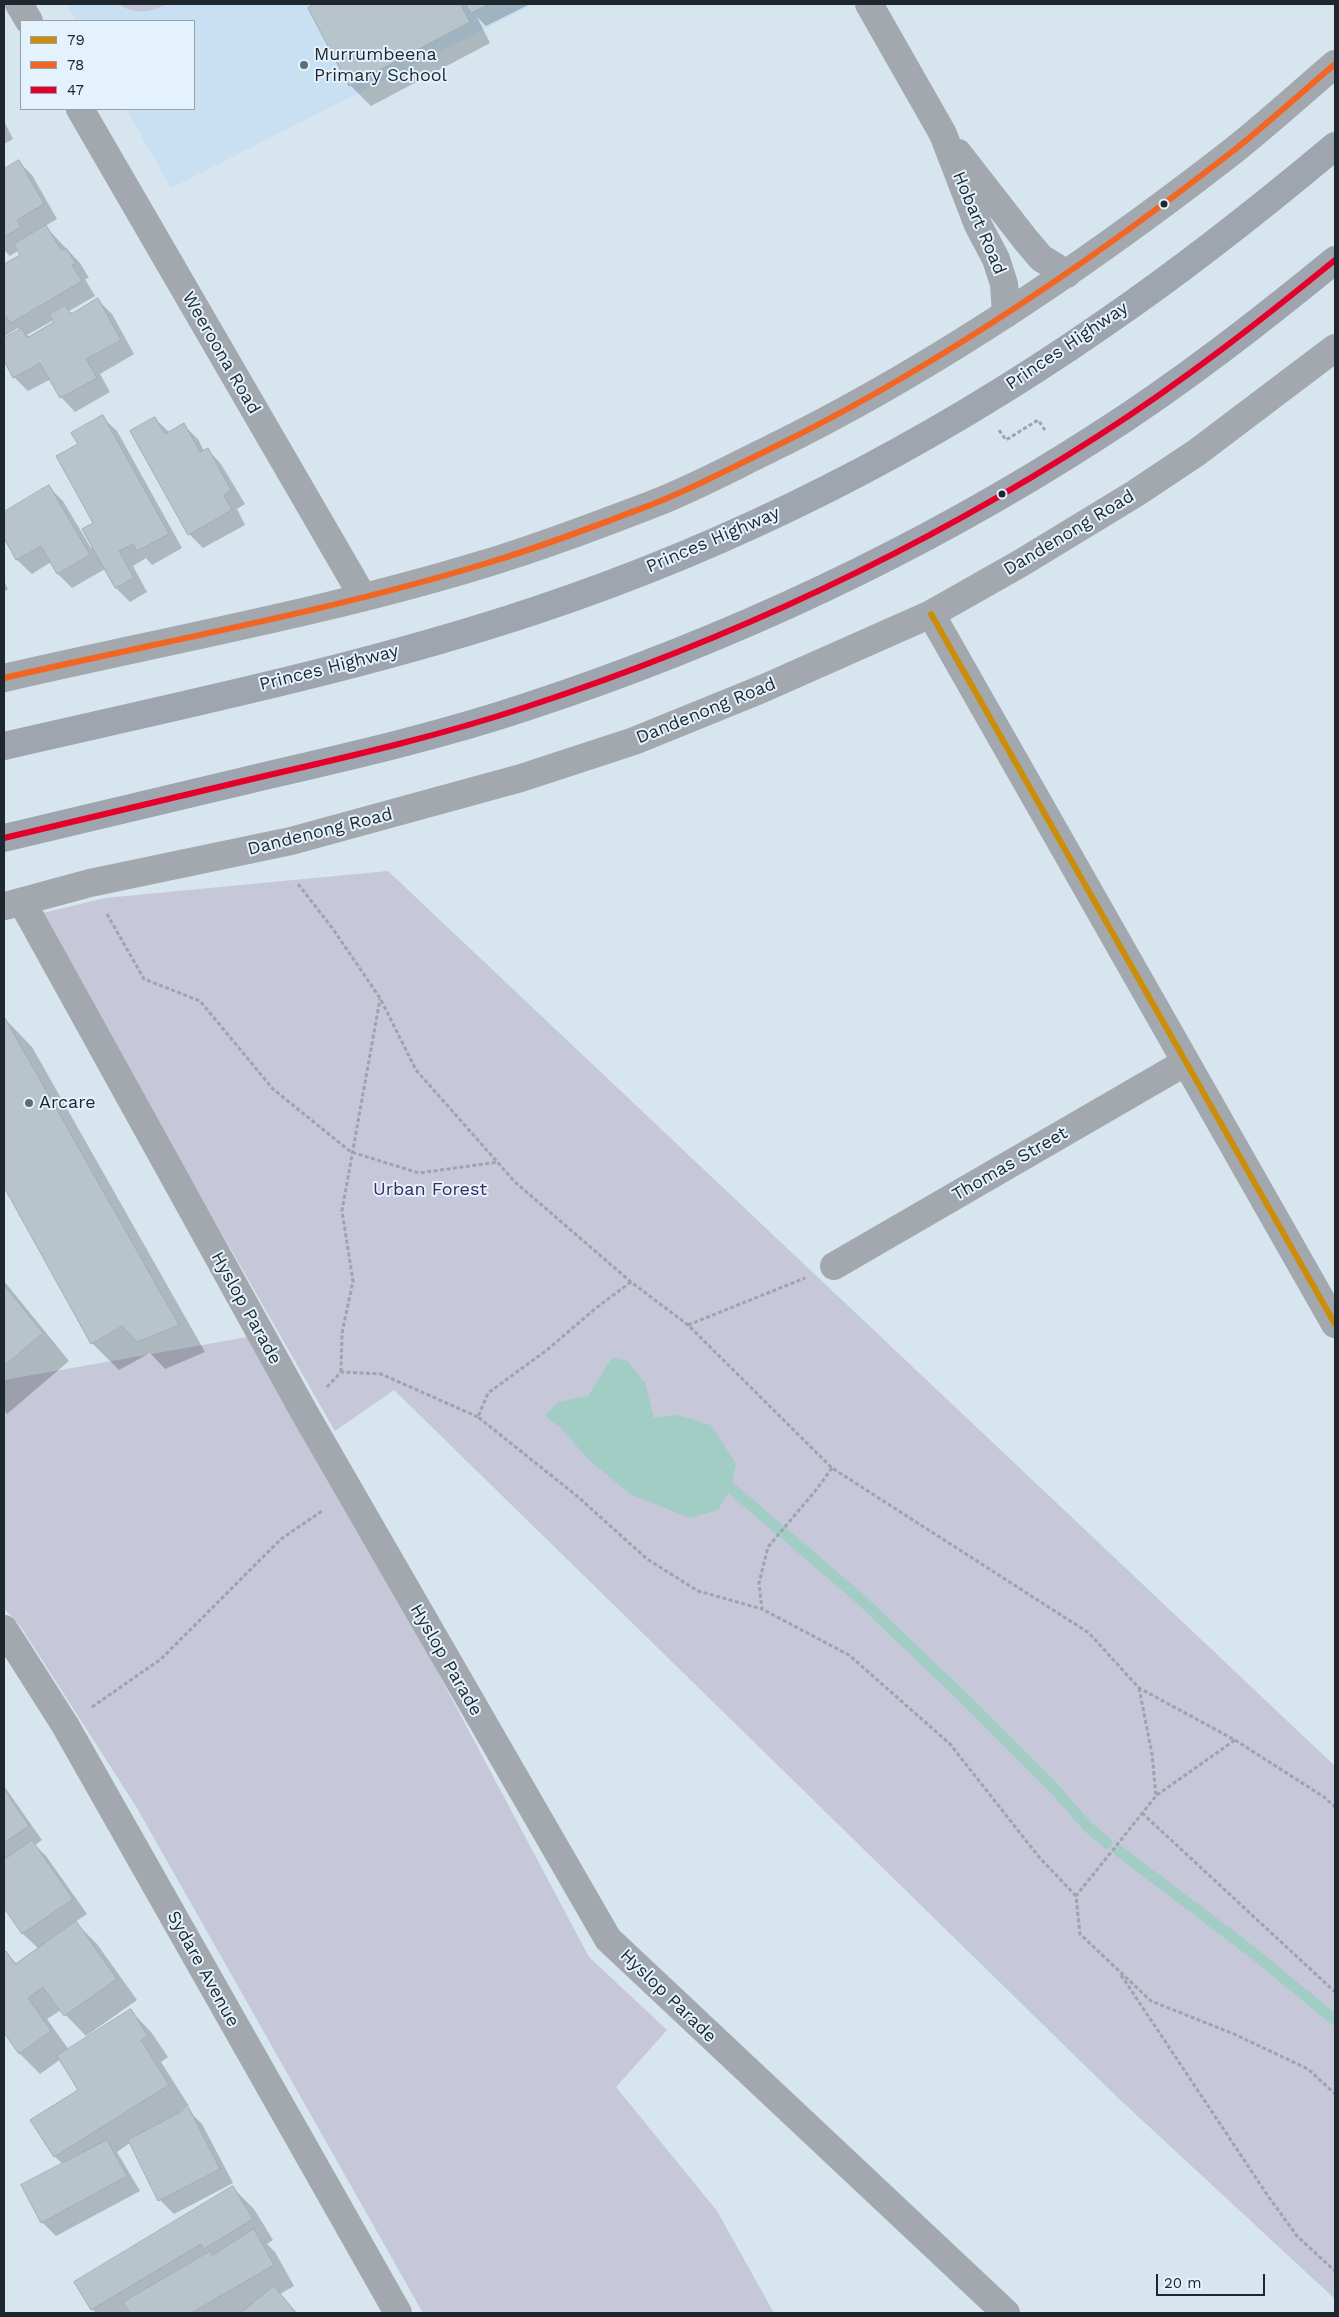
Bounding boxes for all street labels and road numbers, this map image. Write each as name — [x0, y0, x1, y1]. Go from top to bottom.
street label: Hobart Road — [948, 168, 1010, 278]
street label: Weeroona Road — [177, 288, 265, 418]
street label: Princes Highway — [1002, 297, 1132, 395]
street label: Dandenong Road — [1000, 485, 1138, 581]
street label: Princes Highway — [643, 502, 783, 578]
street label: Princes Highway — [257, 640, 401, 696]
street label: Dandenong Road — [633, 673, 779, 749]
street label: Dandenong Road — [245, 804, 395, 860]
street label: Thomas Street — [948, 1122, 1072, 1206]
street label: Hyslop Parade — [206, 1248, 286, 1368]
street label: Hyslop Parade — [405, 1600, 487, 1720]
street label: Sydare Avenue — [162, 1907, 244, 2031]
street label: Hyslop Parade — [615, 1945, 721, 2047]

